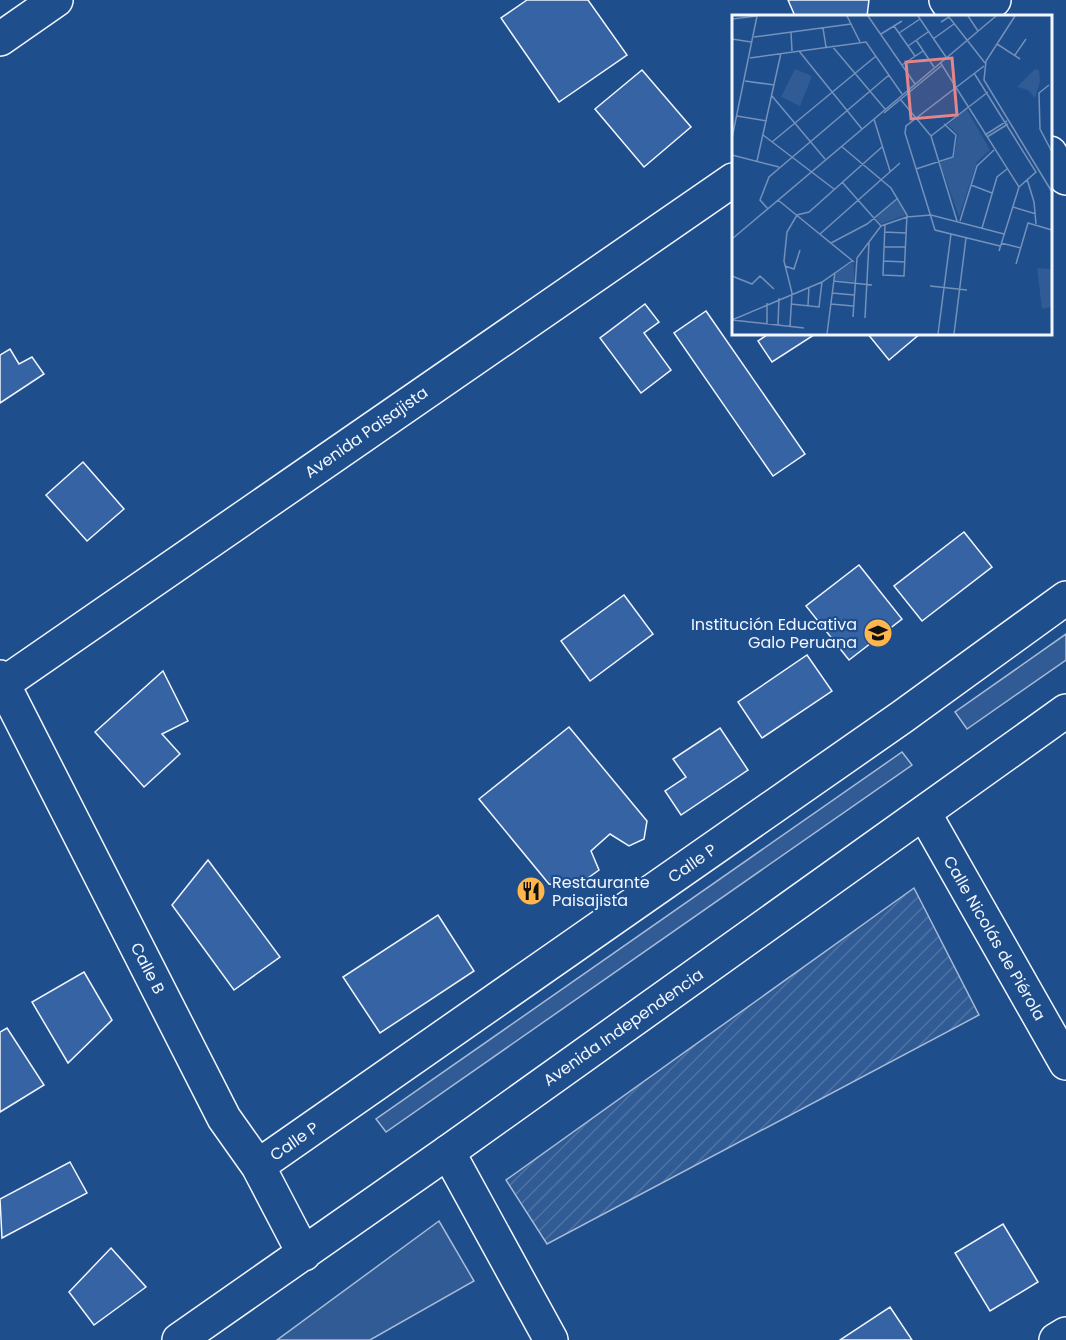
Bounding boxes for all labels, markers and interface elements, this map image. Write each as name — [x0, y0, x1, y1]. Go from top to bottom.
inset map — [732, 15, 1051, 334]
street label: Avenida Paisajista — [300, 381, 433, 484]
place label: Institución Educativa Galo Peruana — [691, 613, 857, 654]
school or university icon: Institución Educativa Galo Peruana — [862, 617, 894, 649]
street label: Calle P — [663, 838, 721, 888]
street label: Calle Nicolás de Piérola — [938, 852, 1051, 1025]
place label: Restaurante Paisajista — [552, 871, 650, 912]
restaurant icon: Restaurante Paisajista — [515, 875, 547, 907]
street label: Calle B — [125, 938, 170, 998]
street label: Avenida Independencia — [538, 963, 708, 1092]
street label: Calle P — [265, 1116, 323, 1166]

